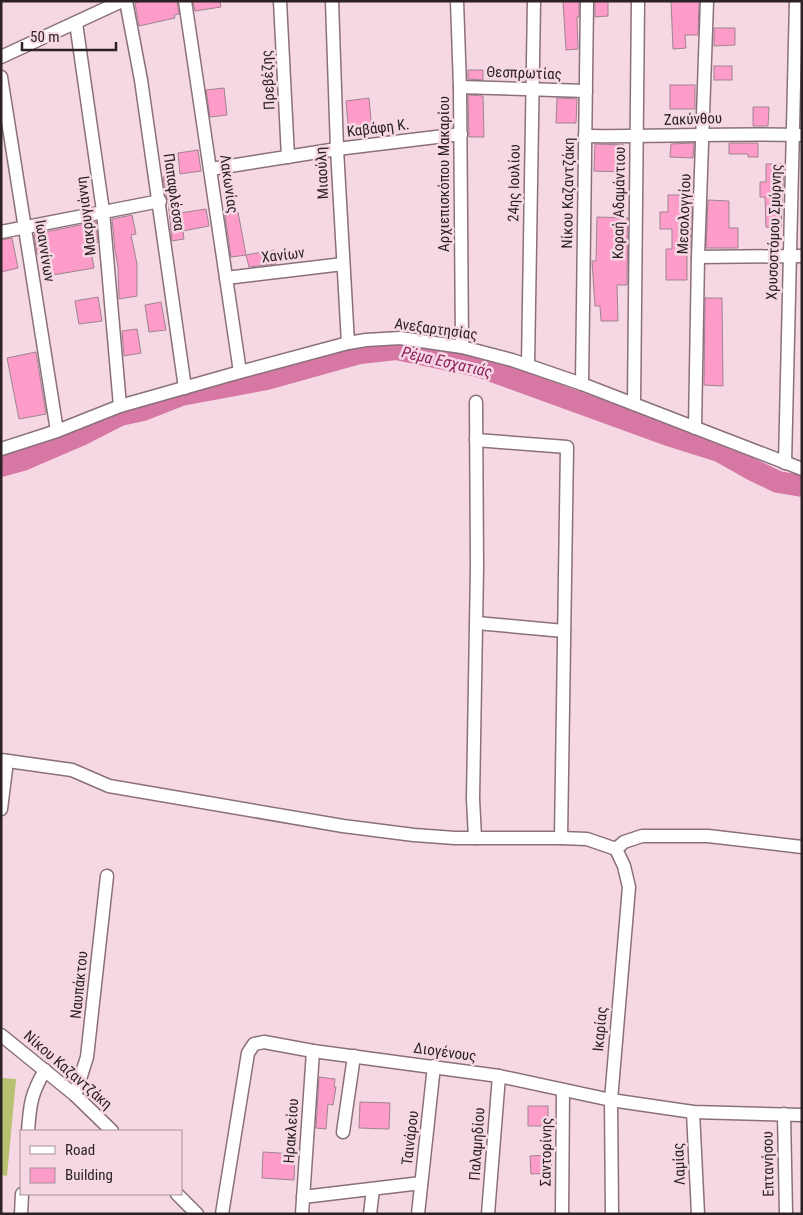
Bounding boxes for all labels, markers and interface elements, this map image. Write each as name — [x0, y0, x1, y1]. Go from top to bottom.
scale bar — [22, 20, 116, 52]
text: 50 m — [30, 28, 60, 46]
street label: Πρεβέζης — [257, 50, 279, 110]
street label: Θεσπρωτίας — [486, 63, 562, 83]
street label: Αρχιεπισκόπου Μακαρίου — [435, 96, 453, 252]
street label: Ζακύνθου — [664, 109, 722, 129]
street label: Καβάφη Κ. — [346, 115, 410, 141]
street label: Νίκου Καζαντζάκη — [558, 137, 578, 249]
street label: 24ης Ιουλίου — [504, 144, 524, 222]
street label: Μιαούλη — [312, 146, 332, 200]
street label: Κοραή Αδαμάντιου — [609, 147, 629, 259]
street label: Παπαφλέσσα — [160, 152, 188, 232]
street label: Λακωνίας — [216, 153, 242, 215]
street label: Χρυσοστόμου Σμύρνης — [763, 164, 785, 300]
street label: Μεσολογγίου — [674, 173, 694, 255]
street label: Μακρυγιάννη — [72, 175, 100, 257]
street label: Ιωαννίνων — [31, 219, 59, 284]
street label: Χανίων — [260, 243, 306, 267]
street label: Ανεξαρτησίας — [393, 314, 479, 344]
water label: Ρέμα Εσχατιάς — [400, 342, 494, 382]
street label: Ναυπάκτου — [66, 950, 92, 1020]
street label: Ικαρίας — [589, 1006, 611, 1052]
street label: Νίκου Καζαντζάκη — [20, 1027, 116, 1113]
street label: Διογένους — [413, 1039, 477, 1065]
street label: Ηρακλείου — [280, 1098, 302, 1164]
street label: Παλαμηδίου — [465, 1107, 489, 1181]
street label: Ταινάρου — [398, 1110, 422, 1166]
street label: Σαντορίνης — [536, 1117, 556, 1187]
legend — [20, 1130, 182, 1195]
street label: Επτανήσου — [758, 1131, 778, 1197]
text: Road — [65, 1141, 95, 1159]
street label: Λαμίας — [669, 1142, 689, 1186]
text: Building — [65, 1166, 113, 1184]

